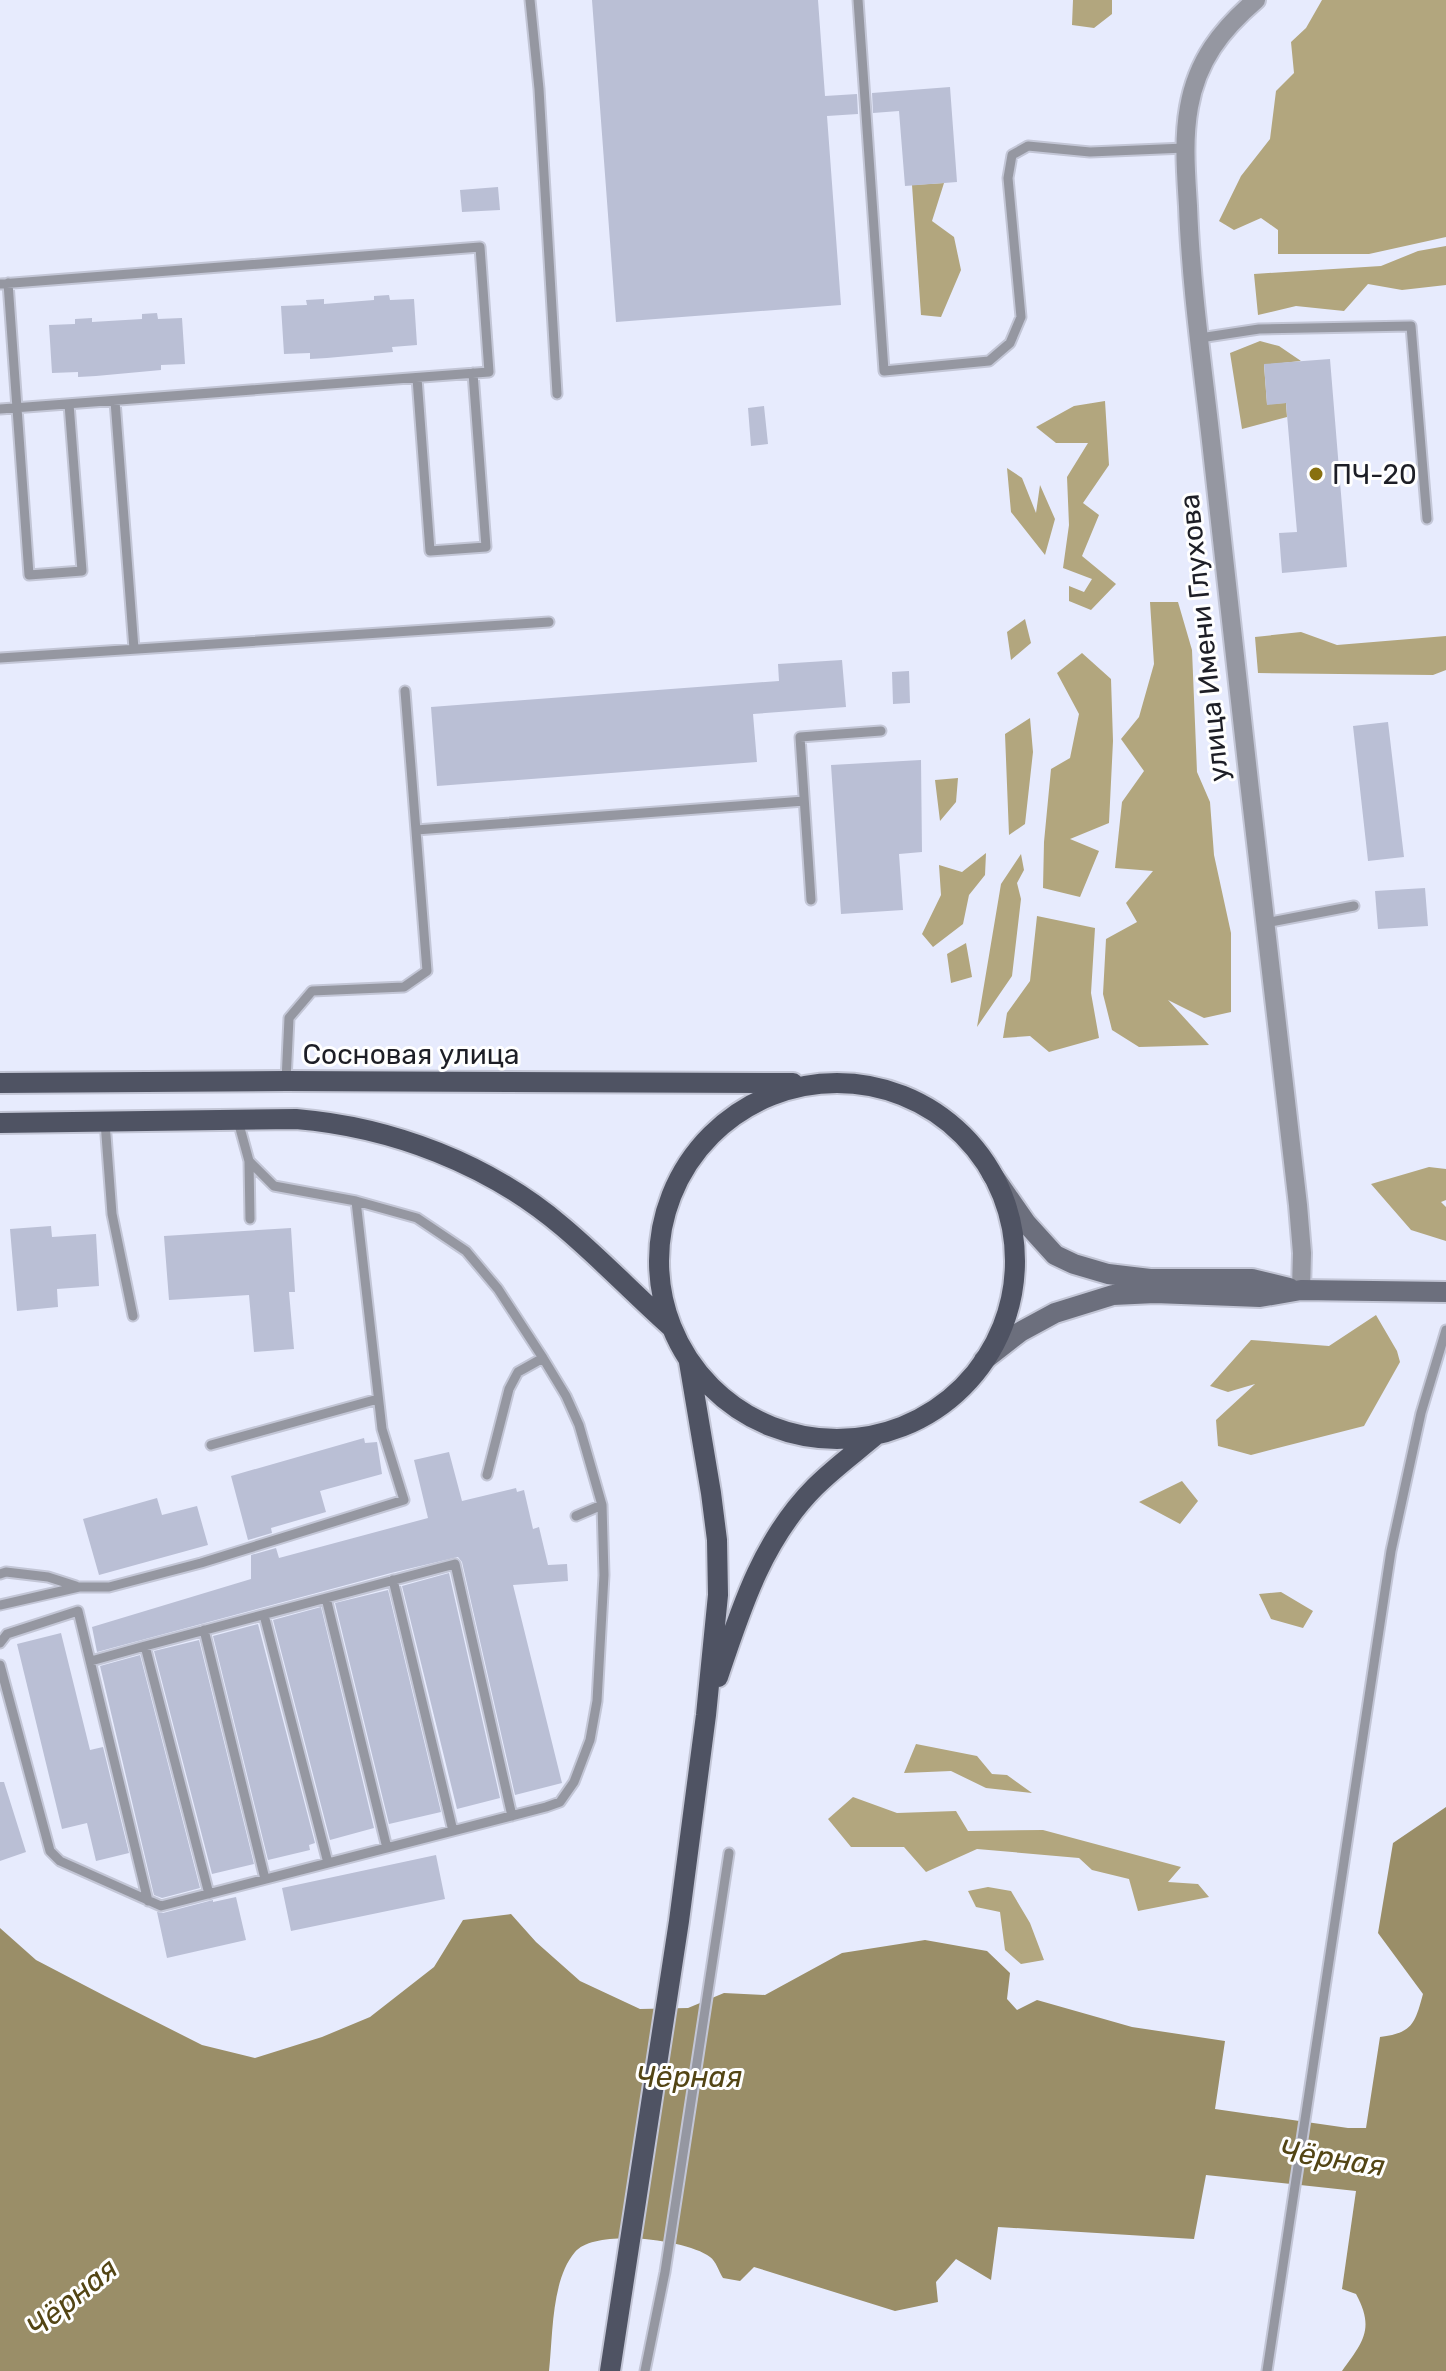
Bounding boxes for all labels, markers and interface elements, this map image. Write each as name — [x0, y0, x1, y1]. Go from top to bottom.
place label: ПЧ-20 — [1332, 458, 1417, 491]
marker: ПЧ-20 — [1307, 465, 1325, 483]
street label: улица Имени Глухова — [1172, 493, 1236, 783]
street label: Сосновая улица — [302, 1038, 520, 1071]
water label: Чёрная — [636, 2059, 742, 2095]
water label: Чёрная — [1276, 2132, 1388, 2184]
water label: Чёрная — [19, 2250, 125, 2346]

